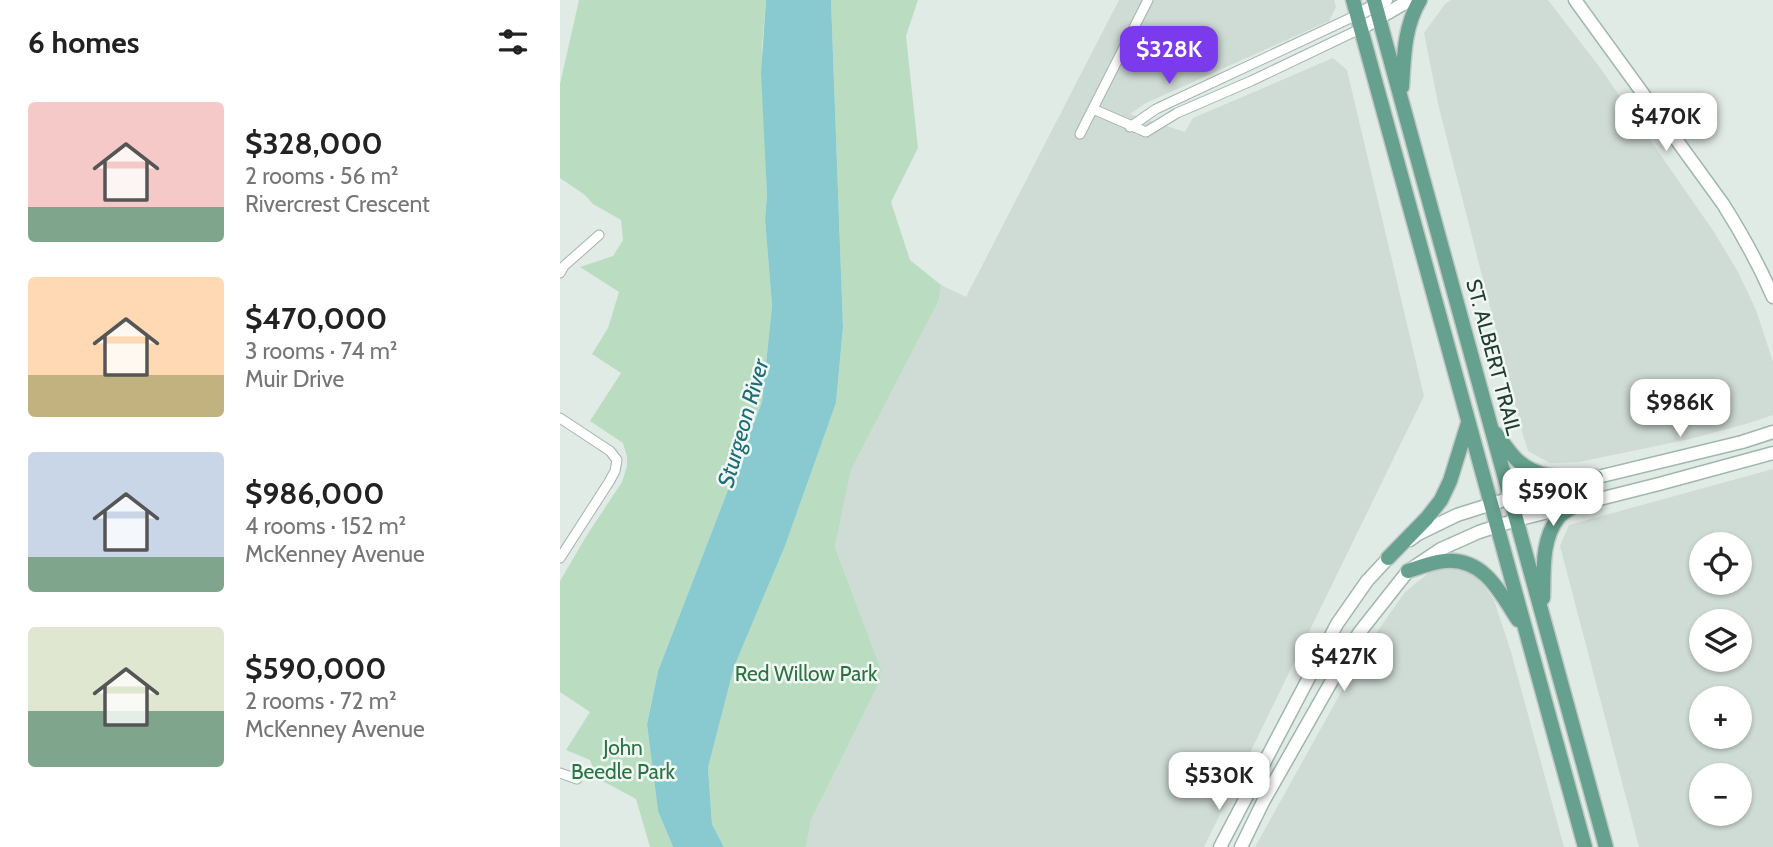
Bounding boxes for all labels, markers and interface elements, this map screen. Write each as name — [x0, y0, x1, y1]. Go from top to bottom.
icon: filters — [494, 23, 532, 61]
text: 6 homes — [28, 24, 139, 61]
pin: $328K — [1120, 27, 1218, 86]
text: $328K — [1136, 35, 1202, 63]
pin: $470K — [1617, 94, 1715, 153]
text: $470K — [1631, 102, 1701, 130]
text: $328,000 — [245, 125, 383, 162]
icon: home — [84, 130, 168, 214]
text: 2 rooms · 56 m² — [245, 162, 399, 190]
text: Rivercrest Crescent — [245, 190, 430, 218]
street label: ST. ALBERT TRAIL — [1461, 276, 1527, 438]
text: $470,000 — [245, 300, 387, 337]
icon: home — [84, 305, 168, 389]
text: 3 rooms · 74 m² — [245, 337, 397, 365]
water label: Sturgeon River — [711, 355, 775, 490]
text: Muir Drive — [245, 365, 344, 393]
pin: $986K — [1631, 380, 1729, 439]
text: $986K — [1646, 388, 1714, 416]
pin: $590K — [1504, 468, 1602, 528]
text: $986,000 — [245, 475, 384, 512]
text: $590K — [1518, 477, 1588, 505]
icon: home — [84, 480, 168, 564]
text: 4 rooms · 152 m² — [245, 512, 406, 540]
map controls — [1689, 532, 1752, 826]
button: locate — [1689, 532, 1752, 595]
text: McKenney Avenue — [245, 540, 425, 568]
button: layers — [1689, 609, 1752, 672]
pin: $427K — [1295, 634, 1393, 693]
text: $427K — [1311, 642, 1377, 670]
text: $590,000 — [245, 650, 386, 687]
icon: home — [84, 655, 168, 739]
park label: Red Willow Park — [735, 661, 878, 686]
button: + — [1689, 686, 1752, 749]
text: 2 rooms · 72 m² — [245, 687, 397, 715]
text: McKenney Avenue — [245, 715, 425, 743]
park label: John Beedle Park — [571, 735, 676, 784]
pin: $530K — [1170, 752, 1268, 812]
text: $530K — [1185, 761, 1253, 789]
button: − — [1689, 763, 1752, 826]

